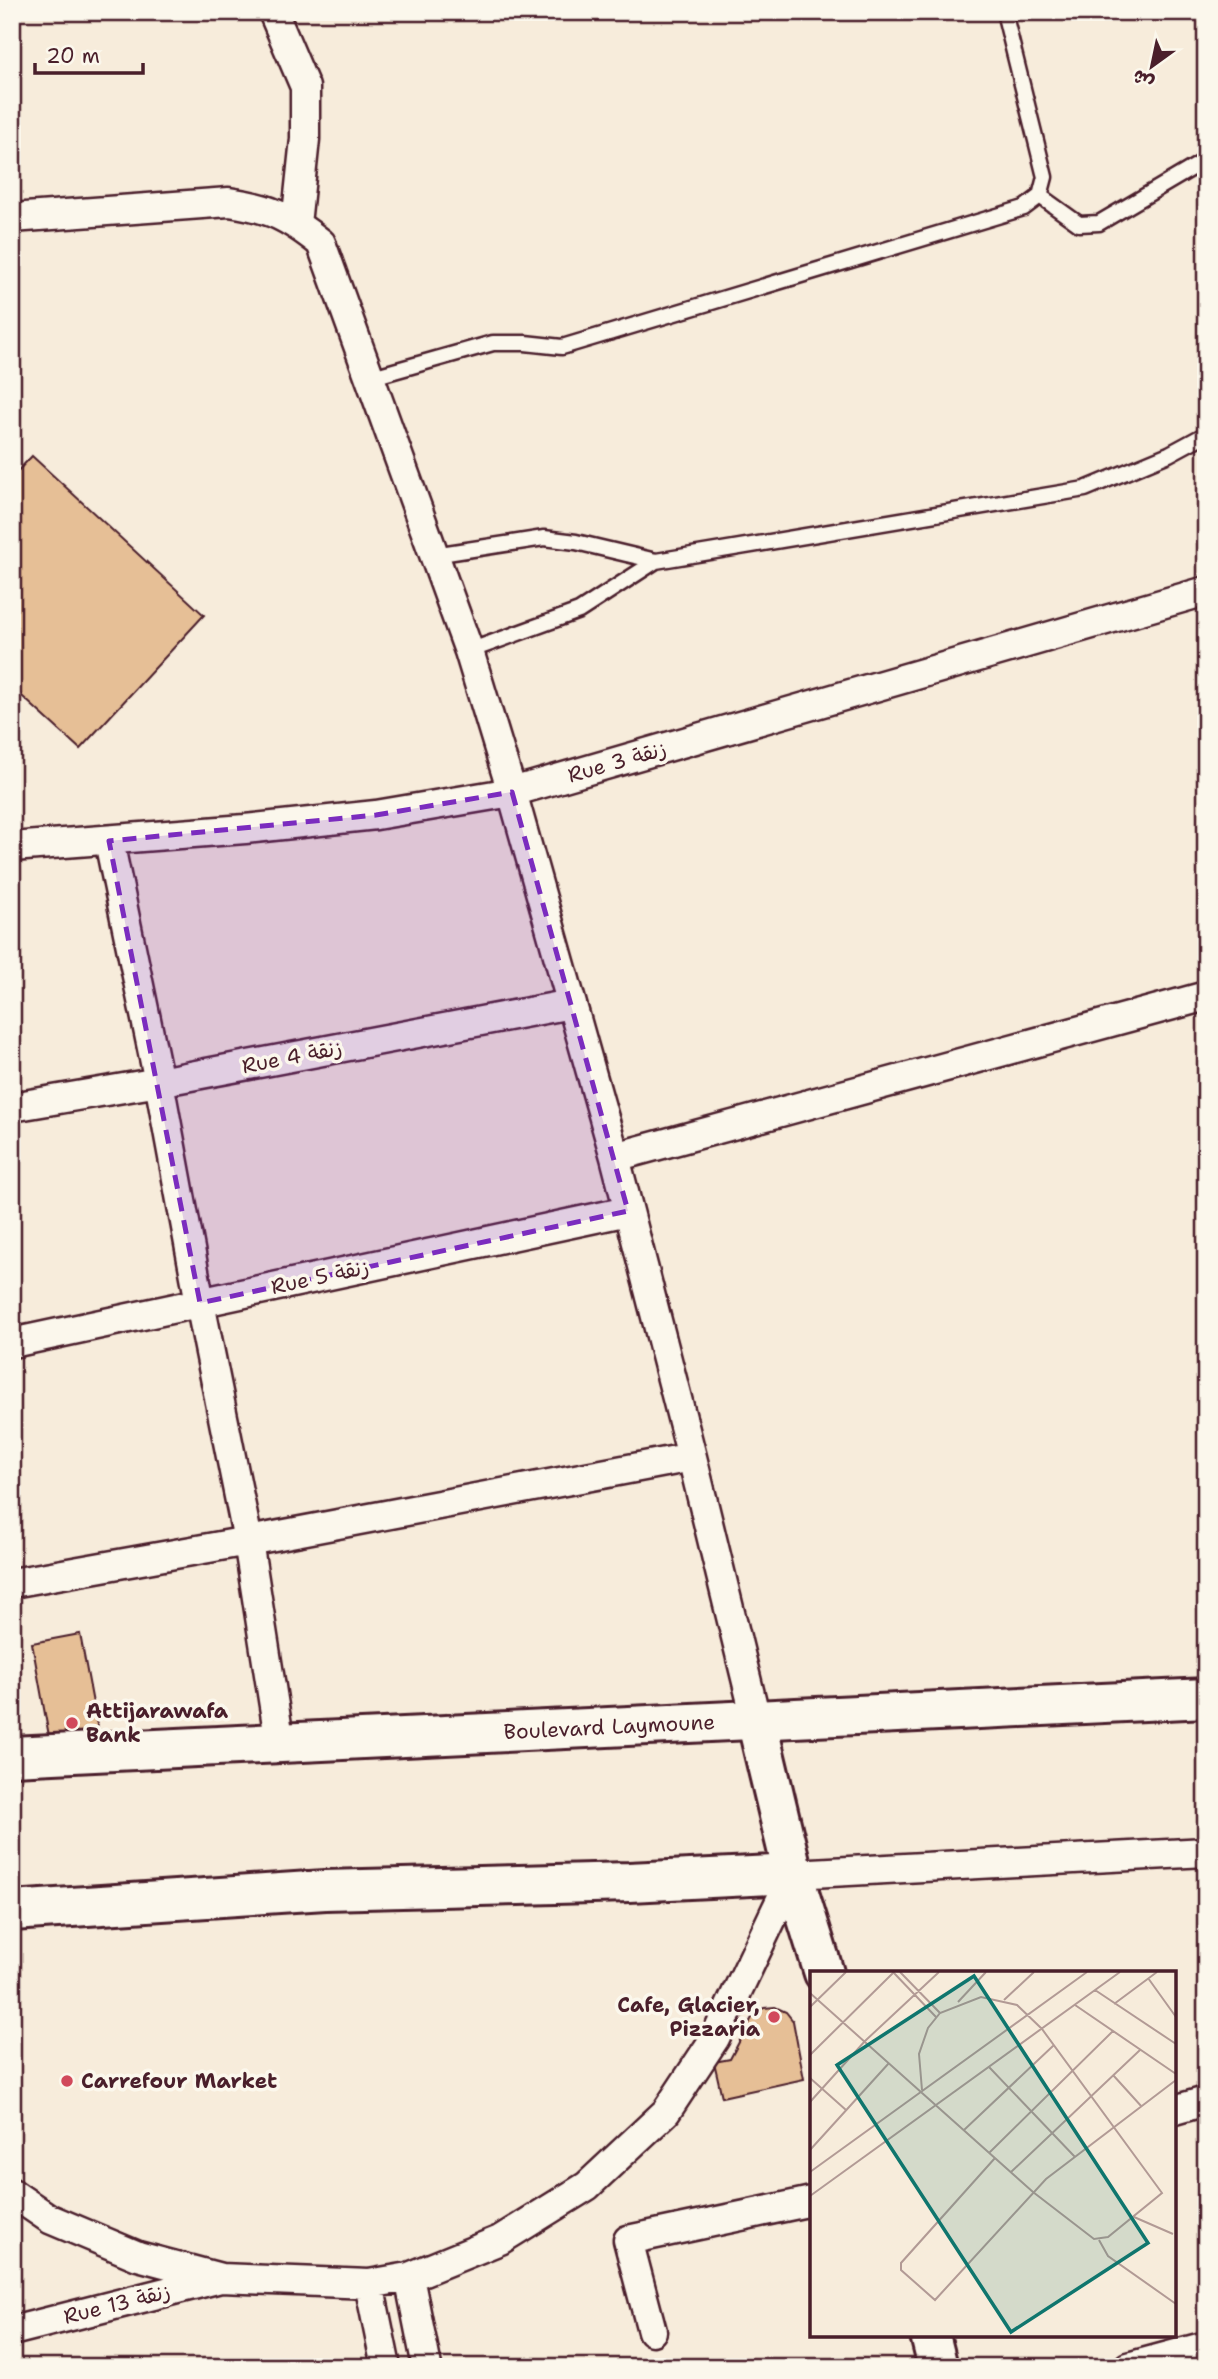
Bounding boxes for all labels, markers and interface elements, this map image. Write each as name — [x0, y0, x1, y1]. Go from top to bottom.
scale bar — [35, 32, 144, 76]
north arrow — [1116, 32, 1186, 102]
text: 20 m — [46, 42, 100, 70]
text: ش — [1127, 64, 1159, 96]
street label: Rue 3 زنقة — [564, 735, 670, 789]
street label: Rue 4 زنقة — [240, 1034, 344, 1080]
street label: Rue 5 زنقة — [268, 1253, 372, 1301]
place label: Attijarawafa Bank — [86, 1697, 229, 1749]
street label: Boulevard Laymoune — [503, 1708, 716, 1746]
marker: Attijarawafa Bank — [64, 1715, 80, 1731]
inset map — [810, 1971, 1176, 2337]
place label: Cafe, Glacier, Pizzaria — [617, 1991, 761, 2043]
marker: Cafe, Glacier, Pizzaria — [766, 2009, 782, 2025]
place label: Carrefour Market — [81, 2067, 277, 2095]
marker: Carrefour Market — [59, 2073, 75, 2089]
street label: Rue 13 زنقة — [61, 2277, 173, 2331]

